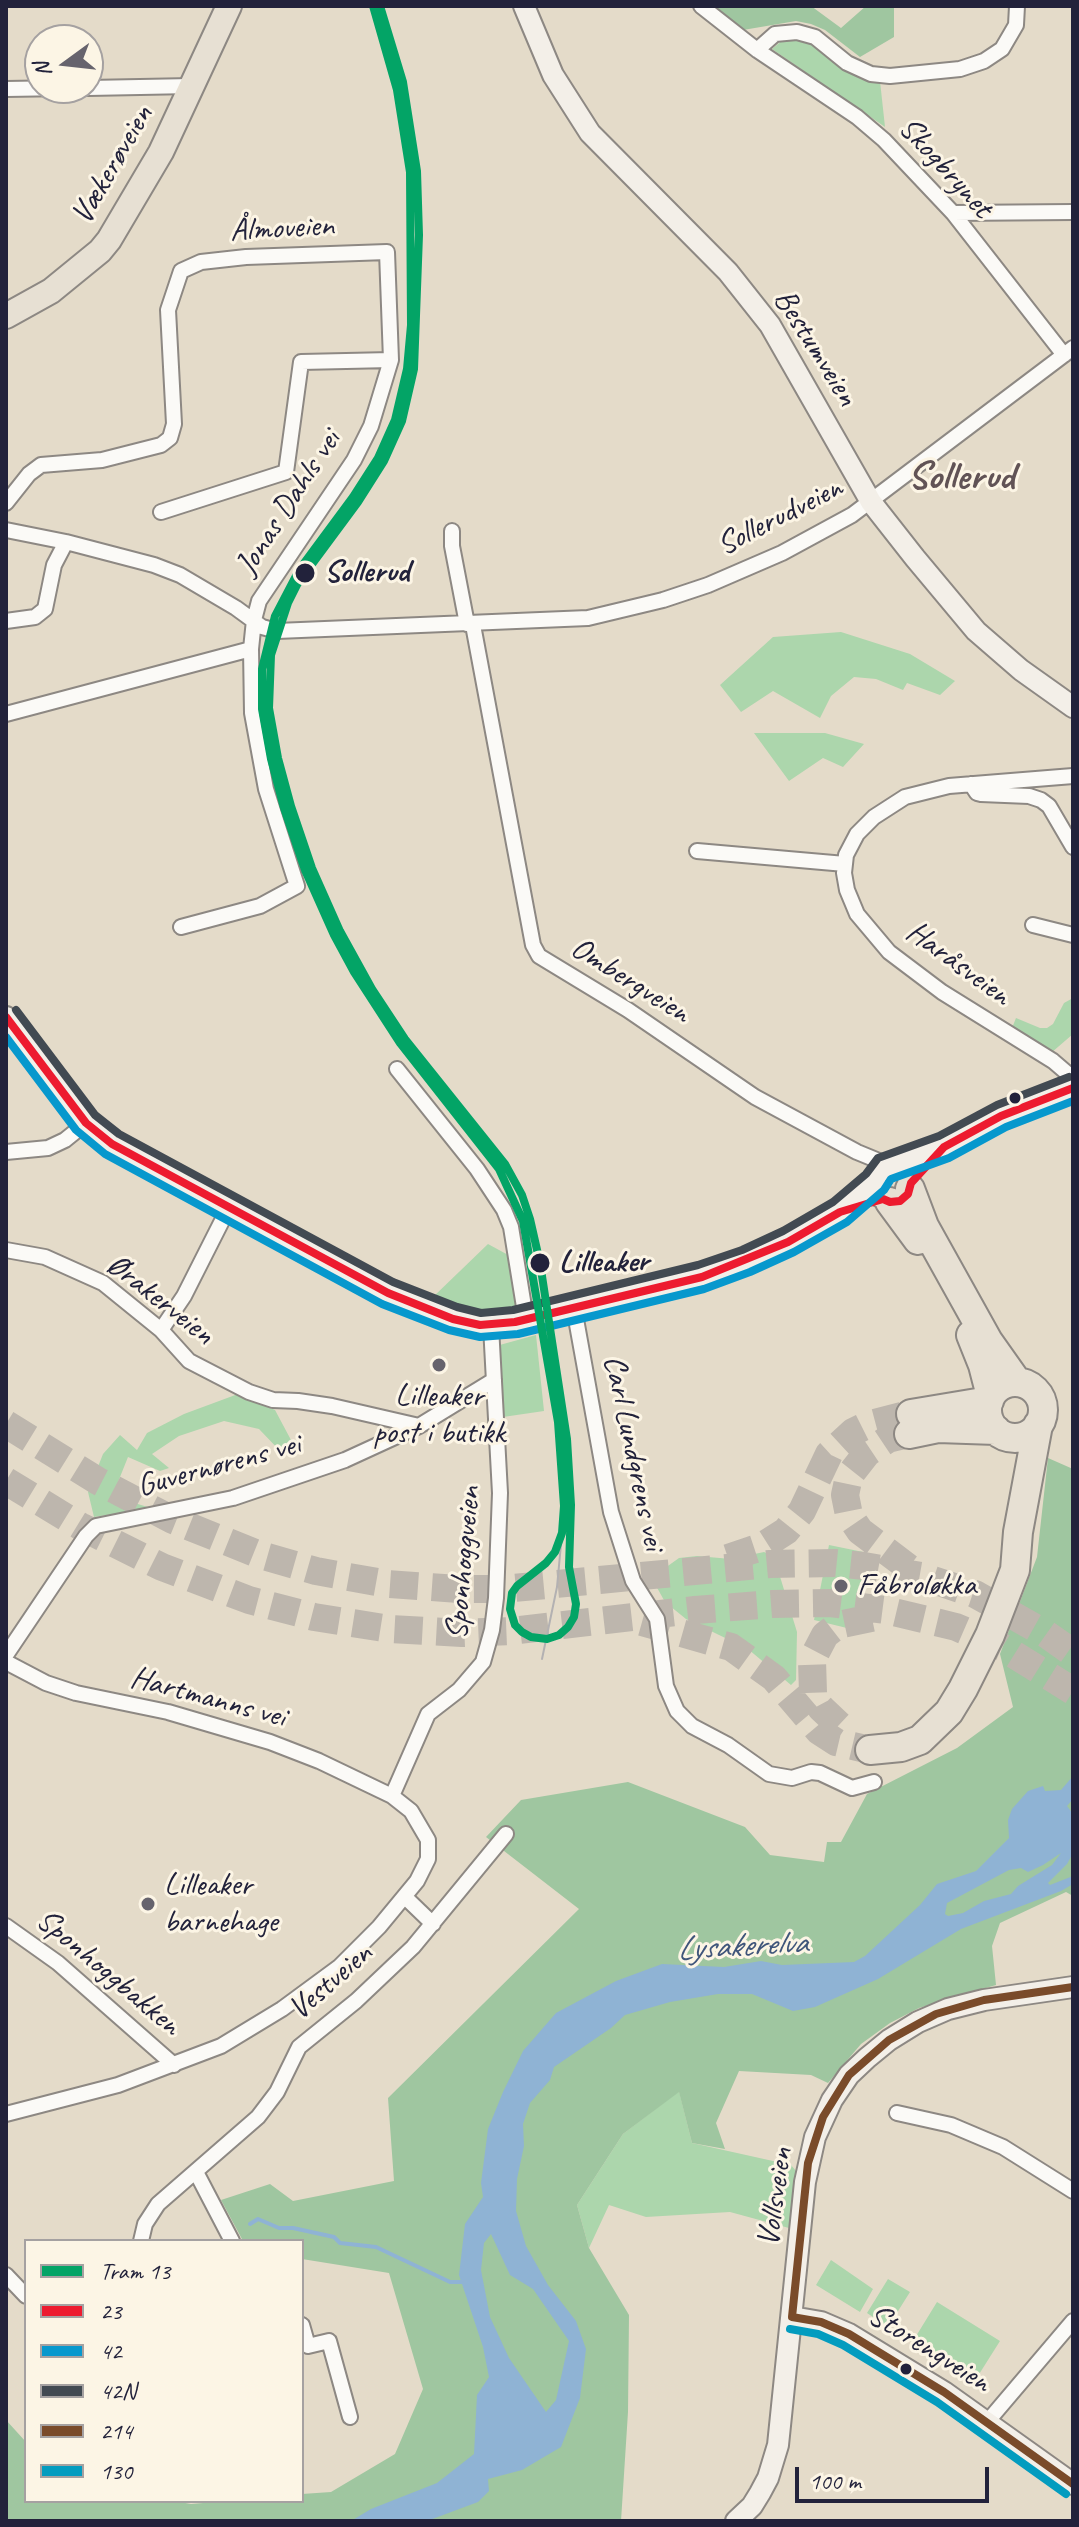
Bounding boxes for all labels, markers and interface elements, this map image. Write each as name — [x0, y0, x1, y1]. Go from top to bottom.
north arrow — [24, 24, 104, 104]
text: N — [27, 59, 58, 80]
street label: Vækerøveien — [64, 99, 162, 231]
street label: Skogbrynet — [890, 110, 1000, 226]
street label: Ålmoveien — [229, 207, 335, 251]
street label: Bestumveien — [764, 283, 866, 413]
street label: Jonas Dahls vei — [228, 423, 350, 583]
district label: Sollerud — [908, 454, 1014, 502]
street label: Sollerudveien — [711, 469, 849, 565]
place label: Sollerud — [324, 554, 409, 592]
marker: Sollerud — [293, 561, 317, 585]
street label: Haråsveien — [898, 913, 1018, 1015]
street label: Ombergveien — [563, 929, 697, 1033]
unlabelled marker — [1007, 1090, 1023, 1106]
place label: Lilleaker — [559, 1244, 649, 1282]
street label: Ørakerveien — [98, 1246, 222, 1354]
marker: Lilleaker — [528, 1251, 552, 1275]
street label: Carl Lundgrens vei — [594, 1352, 672, 1554]
marker: Lilleaker post i butikk — [430, 1356, 448, 1374]
place label: Lilleaker post i butikk — [373, 1378, 505, 1453]
street label: Guvernørens vei — [133, 1426, 305, 1506]
street label: Sponhoggveien — [438, 1485, 490, 1641]
place label: Fåbroløkka — [857, 1567, 976, 1605]
marker: Fåbroløkka — [832, 1577, 850, 1595]
street label: Hartmanns vei — [126, 1659, 290, 1737]
place label: Lilleaker barnehage — [164, 1867, 278, 1942]
marker: Lilleaker barnehage — [139, 1895, 157, 1913]
street label: Sponhoggbakken — [28, 1901, 188, 2045]
water label: Lysakerelva — [676, 1923, 808, 1971]
street label: Vestveien — [281, 1935, 381, 2029]
street label: Vollsveien — [750, 2145, 802, 2249]
legend — [24, 2239, 304, 2503]
text: Tram 13 — [100, 2256, 170, 2286]
text: 23 — [100, 2296, 122, 2326]
street label: Storengveien — [861, 2296, 997, 2402]
text: 42 — [100, 2336, 122, 2366]
unlabelled marker — [898, 2361, 914, 2377]
text: 42N — [100, 2376, 136, 2406]
text: 214 — [100, 2416, 132, 2446]
scale bar — [799, 2451, 993, 2501]
text: 130 — [100, 2456, 132, 2486]
text: 100 m — [809, 2466, 861, 2496]

